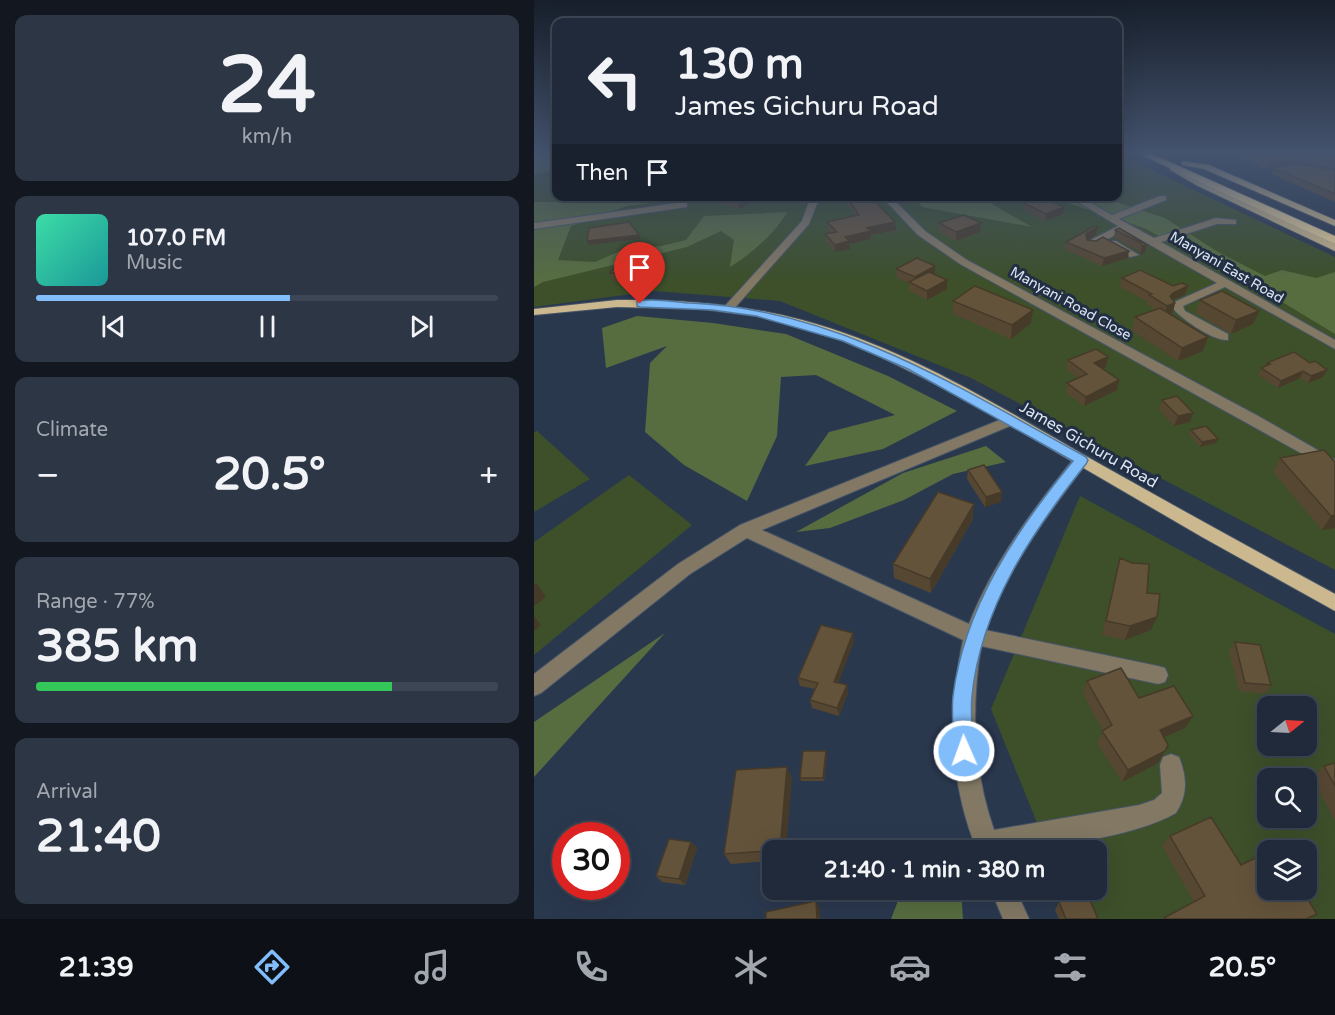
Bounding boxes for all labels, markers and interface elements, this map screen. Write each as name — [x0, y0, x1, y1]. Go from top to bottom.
text: 24 — [218, 39, 316, 133]
text: 130 m — [675, 39, 804, 90]
icon: left — [576, 42, 654, 120]
text: James Gichuru Road — [675, 90, 939, 123]
text: km/h — [242, 125, 292, 149]
icon: arrive — [641, 156, 674, 189]
text: Then — [576, 160, 629, 186]
text: 107.0 FM — [126, 225, 226, 251]
street label: Manyani East Road — [1167, 228, 1287, 307]
pin — [614, 242, 665, 304]
text: Music — [126, 251, 182, 275]
icon: arrive — [623, 251, 656, 284]
street label: Manyani Road Close — [1007, 263, 1134, 344]
icon: previous — [97, 310, 130, 343]
icon: pause — [251, 310, 284, 343]
icon: next — [405, 310, 438, 343]
street label: James Gichuru Road — [1016, 397, 1161, 493]
text: Climate — [36, 418, 108, 442]
text: 20.5° — [213, 448, 326, 502]
text: − — [36, 456, 60, 495]
text: + — [479, 456, 498, 495]
text: Range · 77% — [36, 590, 155, 614]
text: 385 km — [36, 620, 198, 674]
north arrow — [1257, 696, 1317, 756]
map controls — [1257, 696, 1317, 900]
position arrow — [932, 719, 996, 783]
button: search — [1257, 768, 1317, 828]
text: Arrival — [36, 780, 98, 804]
text: 21:40 — [36, 810, 161, 864]
speed limit sign: 30 — [552, 822, 630, 900]
button: layers — [1257, 840, 1317, 900]
text: 21:40 · 1 min · 380 m — [824, 857, 1045, 883]
icon: directions — [251, 946, 293, 988]
icon: music — [411, 946, 453, 988]
icon: phone — [570, 946, 612, 988]
icon: climate — [730, 946, 772, 988]
icon: car — [889, 946, 931, 988]
icon: filters — [1049, 946, 1091, 988]
text: 21:39 — [59, 951, 134, 984]
text: 20.5° — [1209, 951, 1276, 984]

